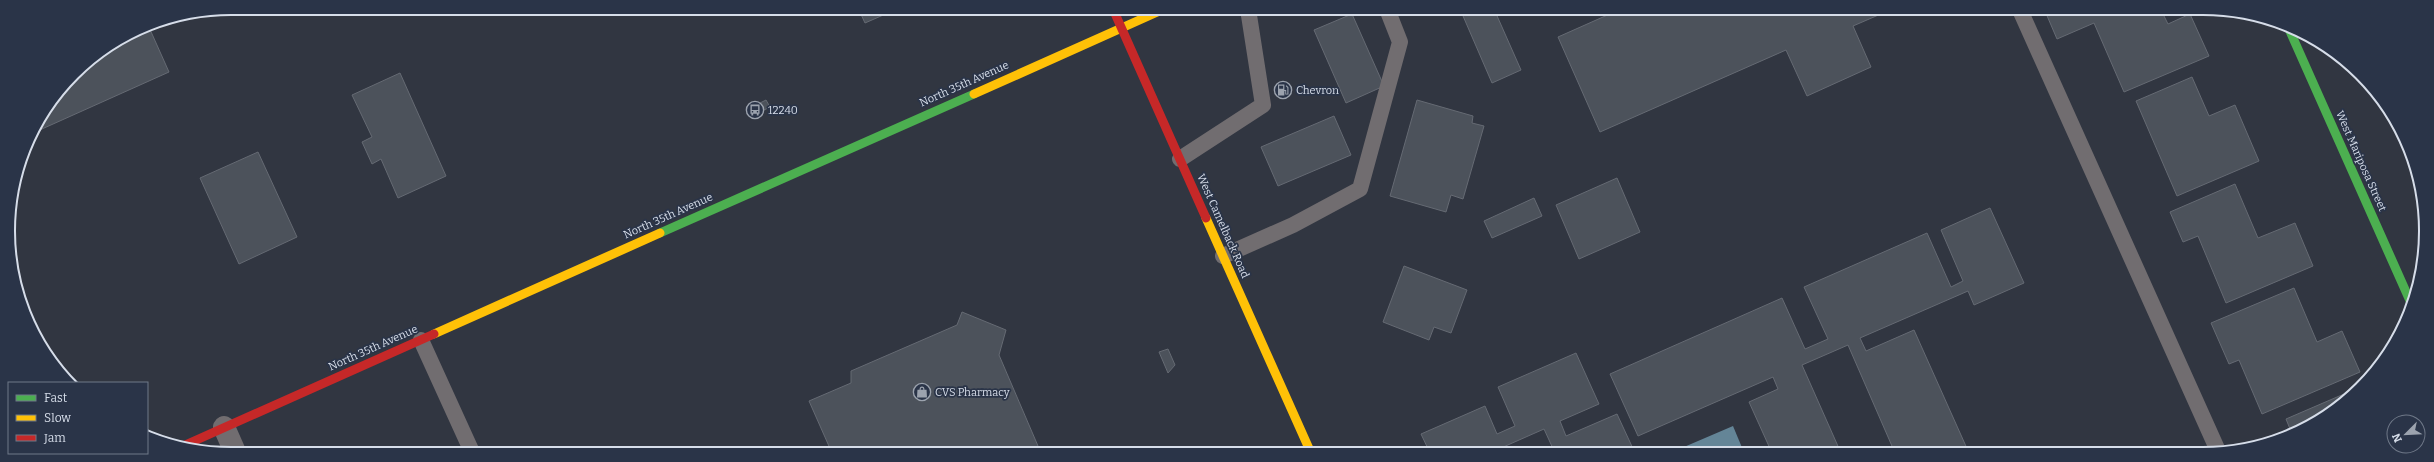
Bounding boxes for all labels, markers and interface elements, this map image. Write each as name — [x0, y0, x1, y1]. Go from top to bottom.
street label: North 35th Avenue — [917, 58, 1011, 110]
fuel station icon: Chevron — [1273, 80, 1293, 100]
place label: Chevron — [1296, 84, 1339, 97]
bus stop icon: 12240 — [745, 100, 765, 120]
place label: 12240 — [768, 104, 798, 117]
street label: West Mariposa Street — [2333, 109, 2389, 213]
street label: West Camelback Road — [1194, 172, 1252, 281]
street label: North 35th Avenue — [621, 190, 715, 242]
street label: North 35th Avenue — [326, 322, 420, 374]
legend — [8, 382, 148, 454]
shop icon: CVS Pharmacy — [912, 382, 932, 402]
place label: CVS Pharmacy — [935, 386, 1010, 399]
text: Fast — [44, 391, 68, 405]
text: Slow — [44, 411, 71, 425]
north arrow — [2386, 414, 2426, 454]
text: Jam — [43, 431, 66, 445]
text: N — [2389, 431, 2405, 444]

